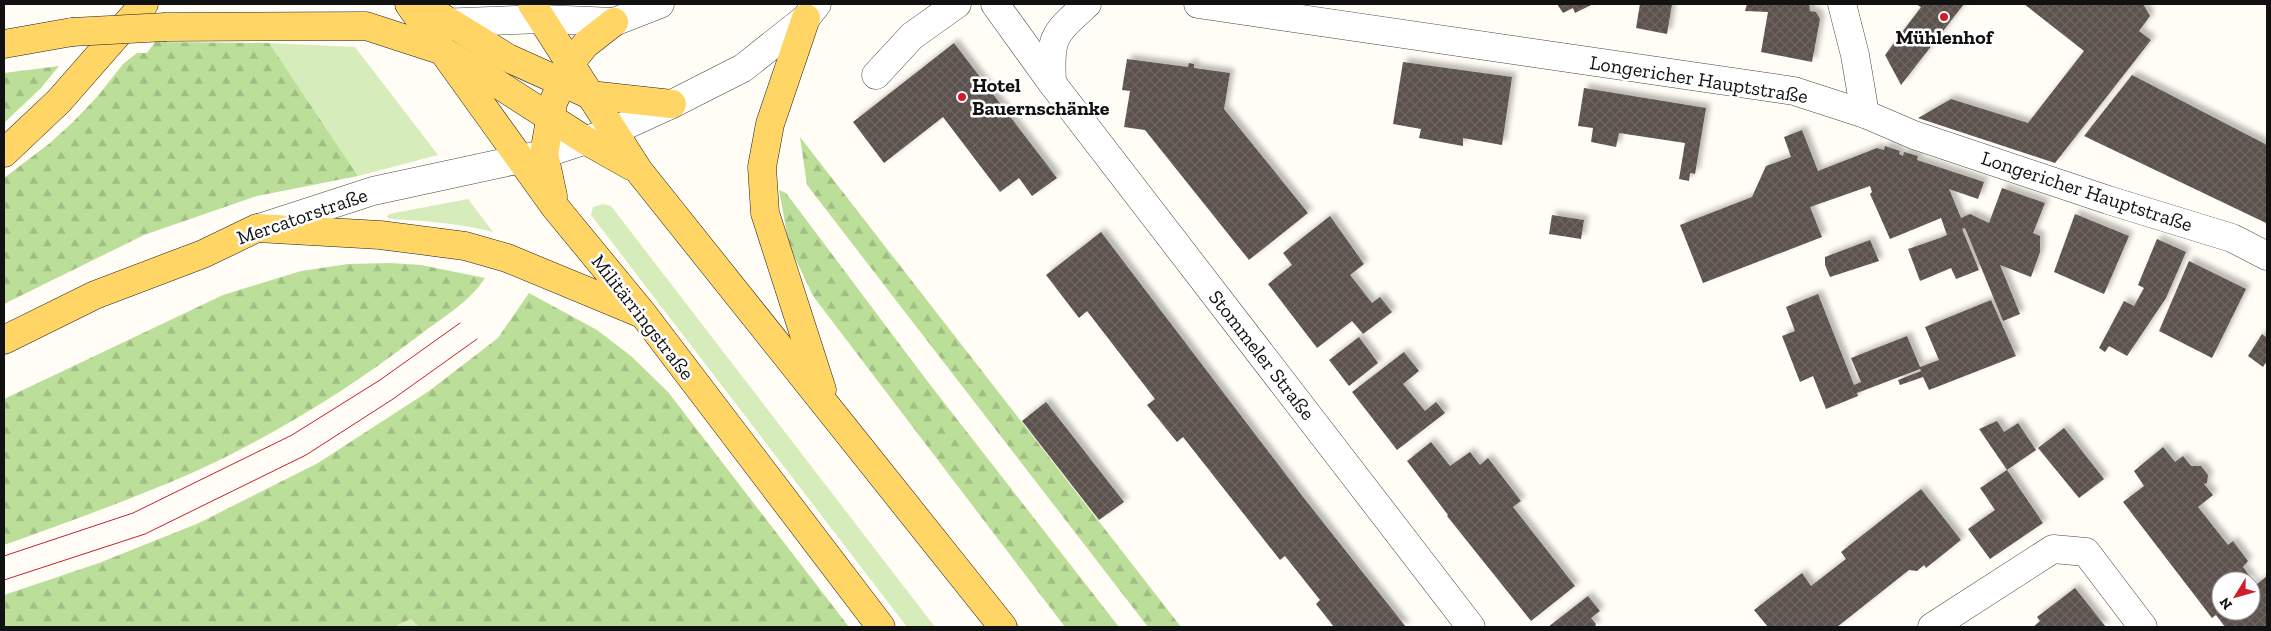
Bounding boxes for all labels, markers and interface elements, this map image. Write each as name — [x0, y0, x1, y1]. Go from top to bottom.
marker: Mühlenhof — [1938, 11, 1950, 23]
place label: Mühlenhof — [1895, 25, 1995, 49]
street label: Longericher Hauptstraße — [1588, 50, 1810, 108]
place label: Hotel Bauernschänke — [972, 73, 1110, 120]
marker: Hotel Bauernschänke — [956, 91, 968, 103]
street label: Longericher Hauptstraße — [1979, 146, 2195, 236]
street label: Mercatorstraße — [233, 182, 371, 250]
street label: Militärringstraße — [587, 249, 699, 385]
street label: Stommeler Straße — [1204, 285, 1320, 425]
north arrow — [2211, 571, 2261, 621]
text: N — [2216, 594, 2236, 613]

